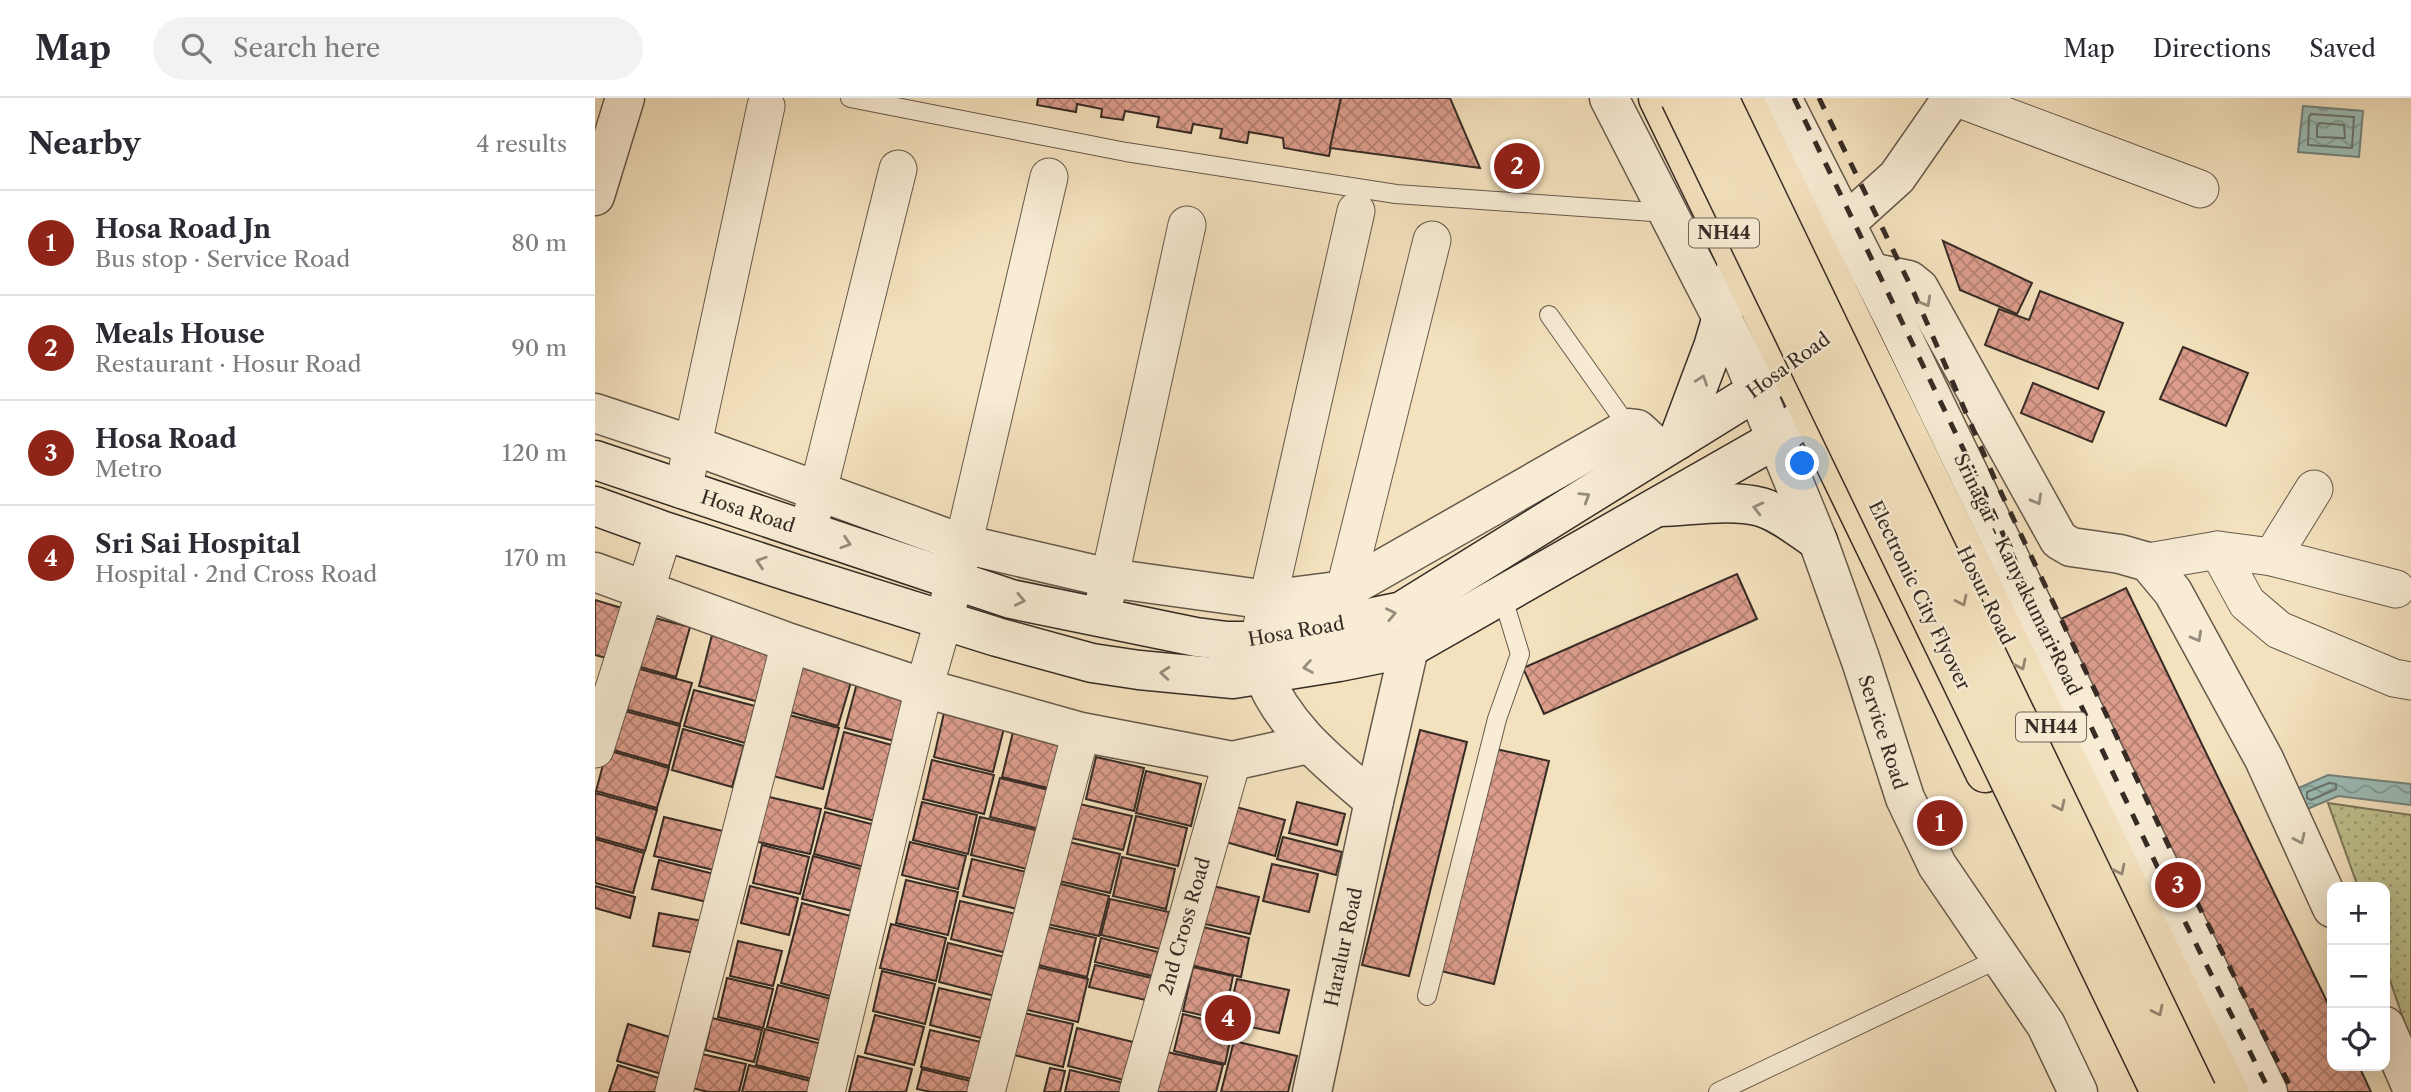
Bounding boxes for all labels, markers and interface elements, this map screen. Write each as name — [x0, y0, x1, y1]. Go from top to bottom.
search box — [153, 17, 643, 80]
text: Map — [35, 28, 111, 69]
icon: search — [177, 29, 215, 67]
text: Search here — [233, 32, 380, 64]
text: Map — [2063, 34, 2115, 63]
text: Directions — [2153, 34, 2271, 63]
text: Saved — [2309, 34, 2376, 63]
text: Nearby — [28, 125, 141, 162]
text: 4 results — [476, 130, 567, 158]
pin: 2 — [1494, 140, 1540, 192]
text: Hosa Road Jn — [95, 213, 271, 245]
road number: NH44 — [1689, 218, 1759, 248]
text: 1 — [46, 229, 56, 257]
text: 80 m — [511, 229, 567, 257]
text: Bus stop · Service Road — [95, 245, 350, 273]
one-way arrow — [1918, 294, 1931, 307]
text: Meals House — [95, 318, 265, 350]
street label: Hosa Road — [1742, 327, 1835, 403]
text: 2 — [44, 334, 58, 362]
text: 90 m — [511, 334, 567, 362]
text: Restaurant · Hosur Road — [95, 350, 362, 378]
one-way arrow — [1694, 374, 1708, 387]
text: Hosa Road — [95, 423, 237, 455]
text: 3 — [45, 439, 58, 467]
text: 120 m — [502, 439, 567, 467]
your location — [1785, 446, 1819, 480]
street label: Srinagar - Kanyakumari Road — [1949, 450, 2086, 699]
text: Metro — [95, 455, 162, 483]
street label: Hosa Road — [698, 485, 798, 538]
one-way arrow — [1578, 492, 1591, 505]
one-way arrow — [2029, 493, 2042, 506]
street label: Electronic City Flyover — [1864, 497, 1975, 694]
one-way arrow — [1753, 502, 1765, 516]
text: Sri Sai Hospital — [95, 528, 301, 560]
one-way arrow — [839, 535, 851, 549]
street label: Hosur Road — [1952, 542, 2020, 649]
text: 4 — [44, 544, 58, 572]
text: 170 m — [504, 544, 567, 572]
one-way arrow — [755, 556, 767, 571]
text: Hospital · 2nd Cross Road — [95, 560, 377, 588]
one-way arrow — [1014, 592, 1026, 607]
one-way arrow — [1953, 594, 1967, 606]
one-way arrow — [1385, 607, 1397, 622]
street label: Hosa Road — [1246, 612, 1347, 651]
one-way arrow — [2189, 629, 2202, 642]
one-way arrow — [2012, 658, 2026, 670]
one-way arrow — [1302, 659, 1314, 674]
one-way arrow — [1159, 666, 1170, 681]
street label: Service Road — [1853, 672, 1912, 793]
road number: NH44 — [2016, 712, 2086, 742]
pin: 1 — [1917, 797, 1963, 849]
one-way arrow — [2052, 799, 2066, 811]
one-way arrow — [2292, 832, 2306, 844]
street label: 2nd Cross Road — [1154, 854, 1215, 998]
pin: 3 — [2155, 859, 2201, 911]
one-way arrow — [2112, 863, 2126, 875]
map controls — [2327, 882, 2390, 1071]
button: + — [2327, 882, 2390, 945]
street label: Haralur Road — [1320, 885, 1367, 1009]
button: − — [2327, 945, 2390, 1008]
pin: 4 — [1205, 992, 1251, 1044]
one-way arrow — [2150, 1004, 2164, 1016]
button: locate — [2327, 1008, 2390, 1071]

